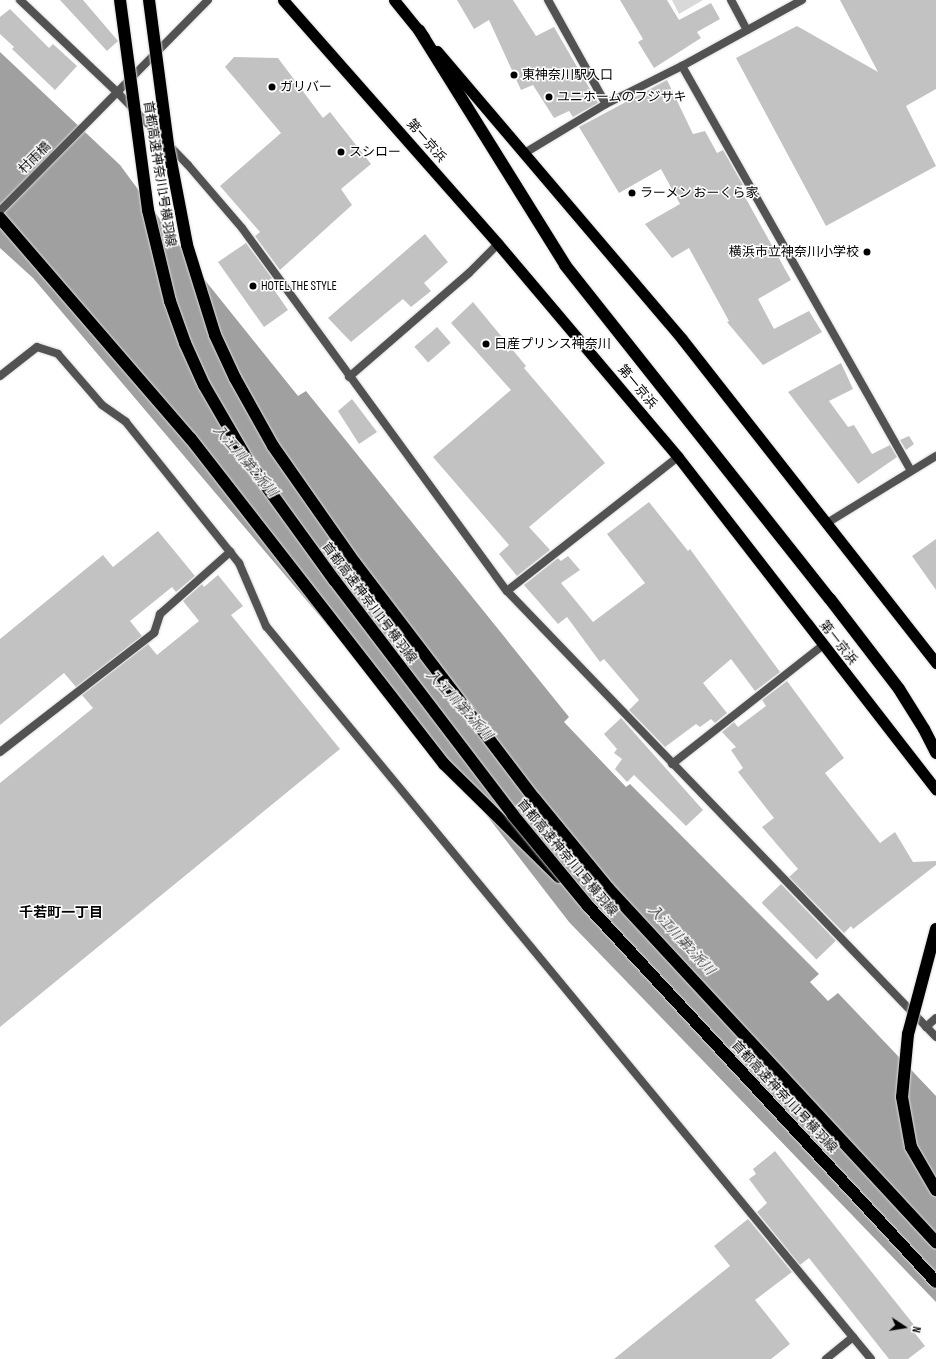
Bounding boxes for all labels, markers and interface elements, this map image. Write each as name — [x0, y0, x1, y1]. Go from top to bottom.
place label: 東神奈川駅入口 — [522, 67, 613, 83]
marker: 東神奈川駅入口 — [509, 70, 519, 80]
place label: ガリバー — [280, 79, 332, 95]
marker: ガリバー — [267, 82, 277, 92]
place label: ユニホームのフジサキ — [557, 89, 687, 105]
marker: ユニホームのフジサキ — [544, 92, 554, 102]
street label: 首都高速神奈川1号横羽線 — [140, 100, 178, 248]
street label: 第一京浜 — [403, 116, 449, 166]
street label: 村雨橋 — [16, 139, 54, 177]
place label: スシロー — [349, 144, 401, 160]
marker: スシロー — [336, 147, 346, 157]
place label: ラーメン おーくら家 — [640, 185, 759, 201]
marker: ラーメン おーくら家 — [627, 188, 637, 198]
place label: 横浜市立神奈川小学校 — [729, 244, 859, 260]
marker: 横浜市立神奈川小学校 — [862, 247, 872, 257]
place label: HOTEL THE STYLE — [261, 278, 337, 294]
marker: HOTEL THE STYLE — [248, 281, 258, 291]
place label: 日産プリンス神奈川 — [494, 336, 611, 352]
marker: 日産プリンス神奈川 — [481, 339, 491, 349]
street label: 第一京浜 — [614, 362, 660, 412]
water label: 入江川第2派川 — [209, 422, 281, 500]
street label: 首都高速神奈川1号横羽線 — [318, 539, 420, 667]
street label: 第一京浜 — [816, 618, 860, 668]
water label: 入江川第2派川 — [422, 666, 496, 744]
street label: 首都高速神奈川1号横羽線 — [514, 796, 620, 920]
water label: 入江川第2派川 — [644, 901, 718, 979]
district label: 千若町一丁目 — [19, 905, 103, 921]
street label: 首都高速神奈川1号横羽線 — [728, 1038, 840, 1156]
north arrow — [884, 1307, 924, 1347]
text: N — [909, 1325, 923, 1334]

